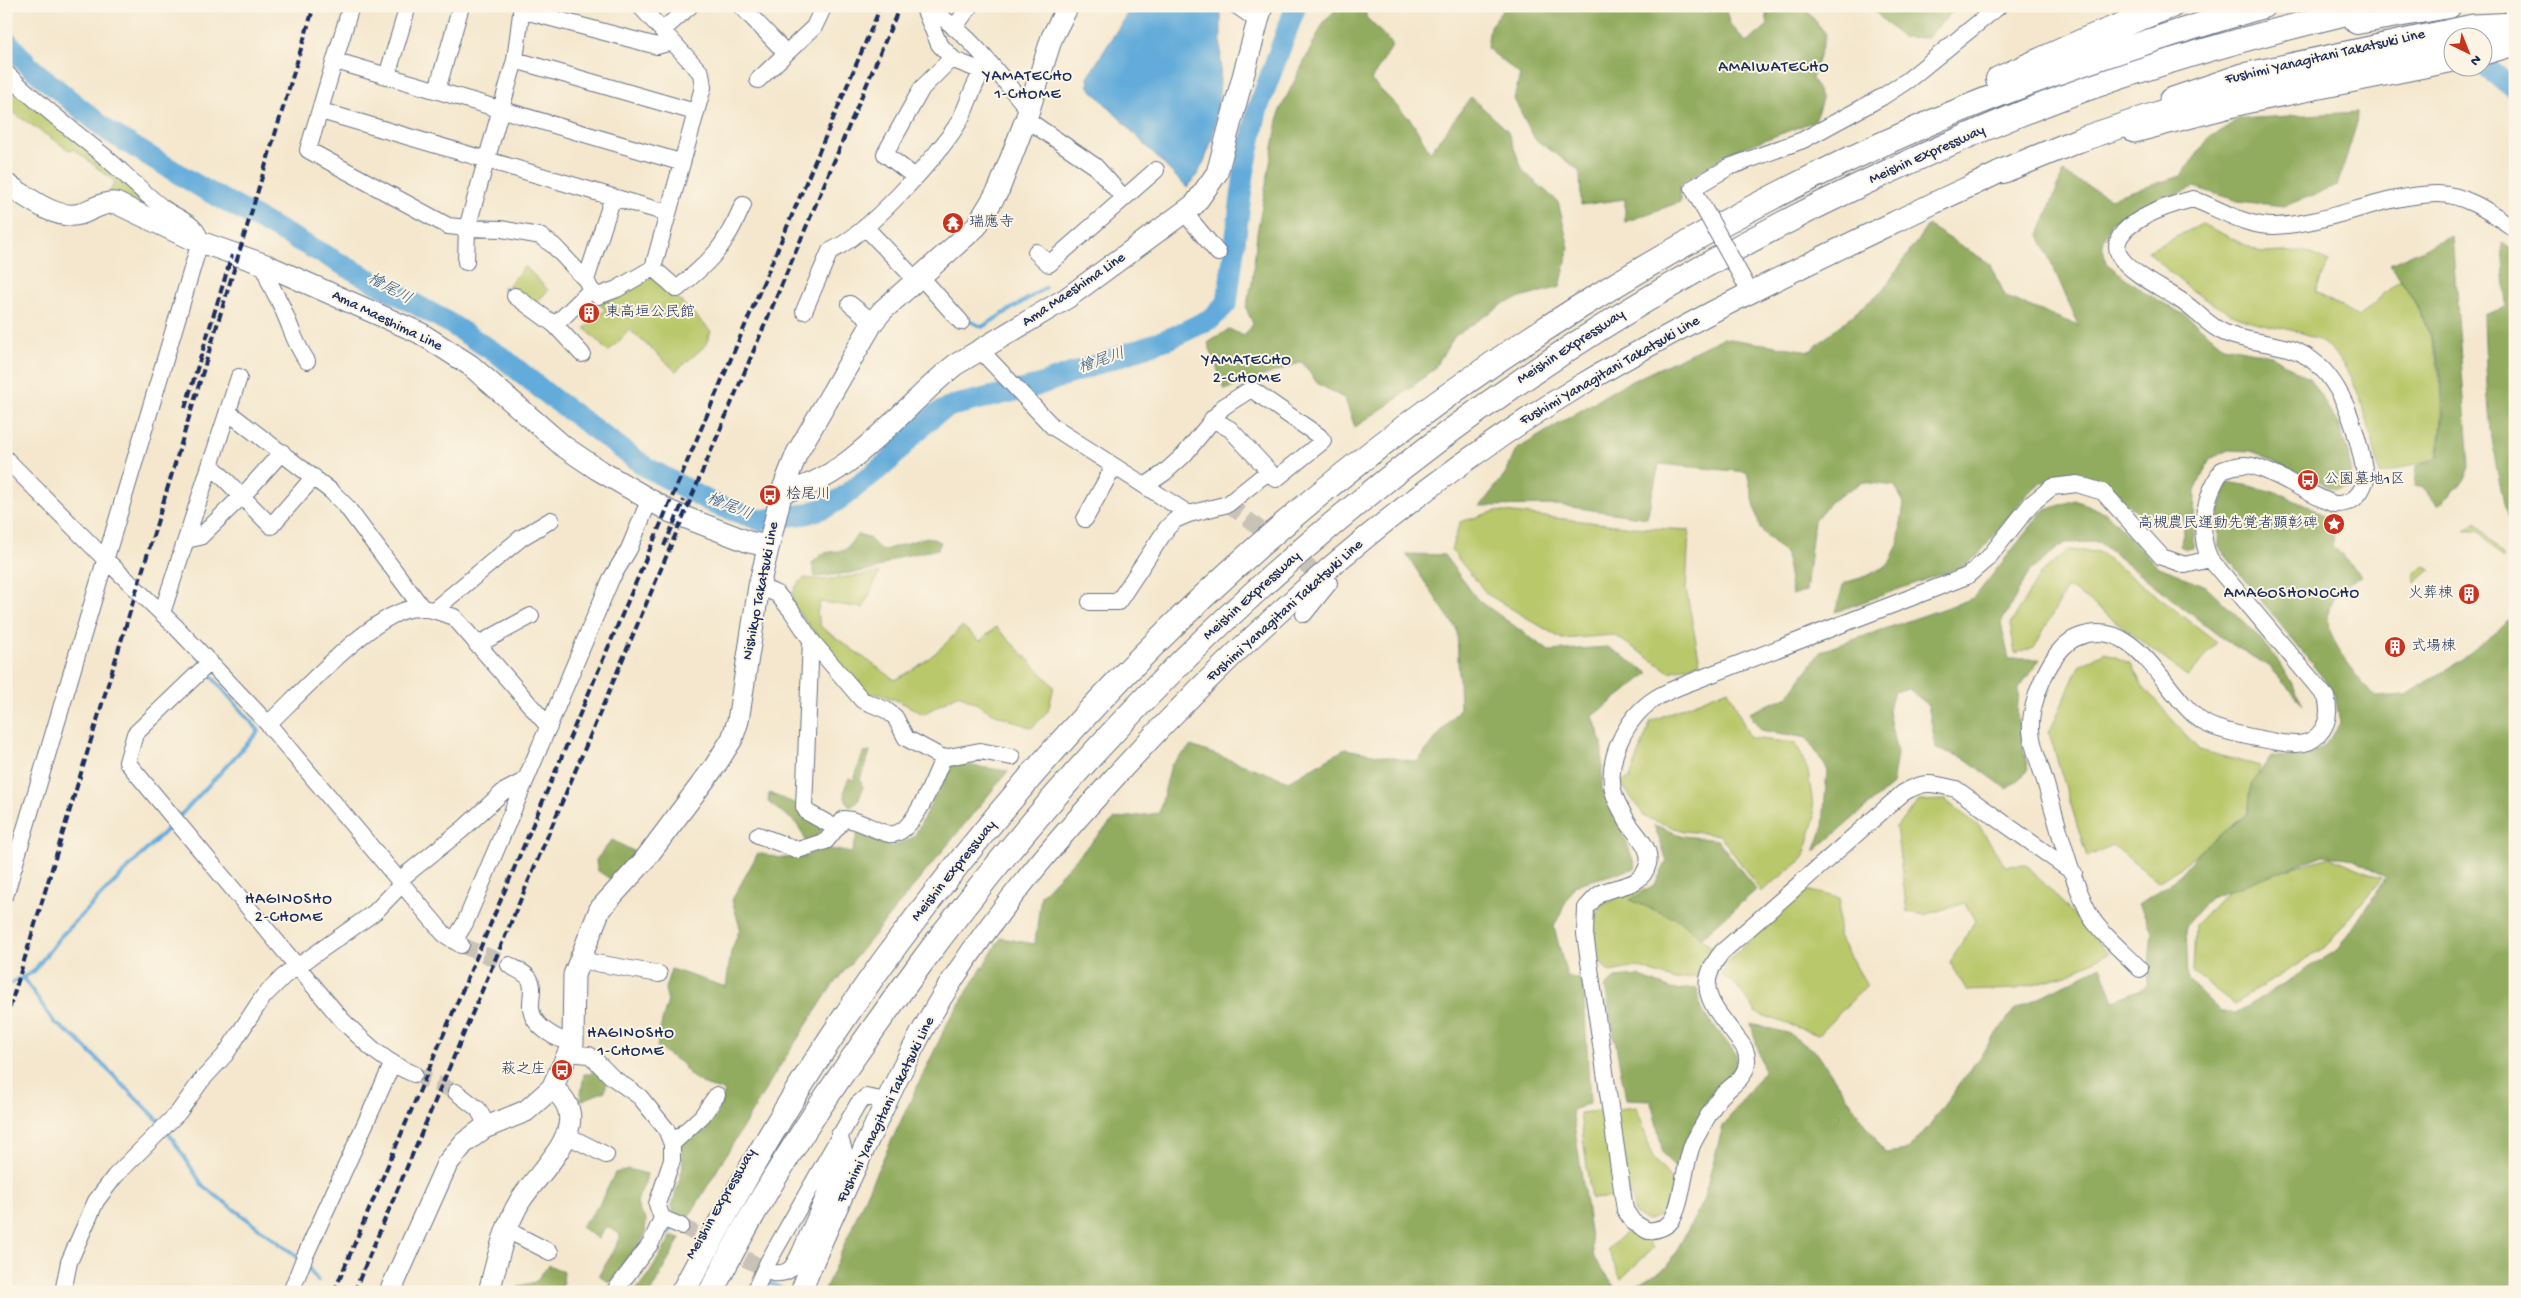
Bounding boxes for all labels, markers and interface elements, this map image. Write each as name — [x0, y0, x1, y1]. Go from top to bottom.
street label: Fushimi Yanagitani Takatsuki Line — [2222, 25, 2427, 89]
north arrow — [2444, 28, 2494, 78]
text: N — [2466, 50, 2484, 69]
district label: AMAIWATECHO — [1718, 59, 1830, 78]
district label: YAMATECHO 1-CHOME — [981, 68, 1073, 105]
street label: Meishin Expressway — [1866, 121, 1988, 189]
temple icon: 瑞應寺 — [941, 211, 965, 235]
place label: 瑞應寺 — [969, 213, 1014, 232]
street label: Ama Maeshima Line — [1019, 249, 1129, 331]
water label: 檜尾川 — [363, 269, 415, 310]
street label: Ama Maeshima Line — [329, 286, 445, 356]
building icon: 東高垣公民館 — [577, 301, 601, 325]
place label: 東高垣公民館 — [605, 303, 695, 322]
street label: Meishin Expressway — [1514, 305, 1629, 389]
street label: Fushimi Yanagitani Takatsuki Line — [1516, 312, 1703, 431]
water label: 檜尾川 — [1076, 344, 1128, 379]
district label: YAMATECHO 2-CHOME — [1200, 352, 1292, 389]
bus stop icon: 公園墓地1区 — [2296, 468, 2320, 492]
place label: 公園墓地1区 — [2324, 470, 2405, 489]
bus stop icon: 桧尾川 — [758, 483, 782, 507]
place label: 桧尾川 — [786, 485, 831, 504]
water label: 檜尾川 — [703, 489, 755, 526]
place icon: 高槻農民運動先覚者顕彰碑 — [2322, 512, 2346, 536]
place label: 高槻農民運動先覚者顕彰碑 — [2138, 514, 2318, 533]
street label: Nishikyo Takatsuki Line — [739, 520, 783, 662]
street label: Fushimi Yanagitani Takatsuki Line — [1202, 536, 1367, 687]
street label: Meishin Expressway — [1200, 547, 1305, 644]
building icon: 火葬棟 — [2457, 582, 2481, 606]
place label: 火葬棟 — [2408, 584, 2453, 603]
district label: AMAGOSHONOCHO — [2224, 585, 2360, 604]
building icon: 式場棟 — [2383, 635, 2407, 659]
place label: 式場棟 — [2411, 637, 2456, 656]
street label: Meishin Expressway — [908, 816, 1001, 925]
district label: HAGINOSHO 2-CHOME — [245, 891, 333, 928]
street label: Fushimi Yanagitani Takatsuki Line — [833, 1014, 939, 1207]
district label: HAGINOSHO 1-CHOME — [587, 1025, 675, 1062]
bus stop icon: 萩之庄 — [550, 1058, 574, 1082]
place label: 萩之庄 — [501, 1060, 546, 1079]
street label: Meishin Expressway — [682, 1145, 760, 1263]

